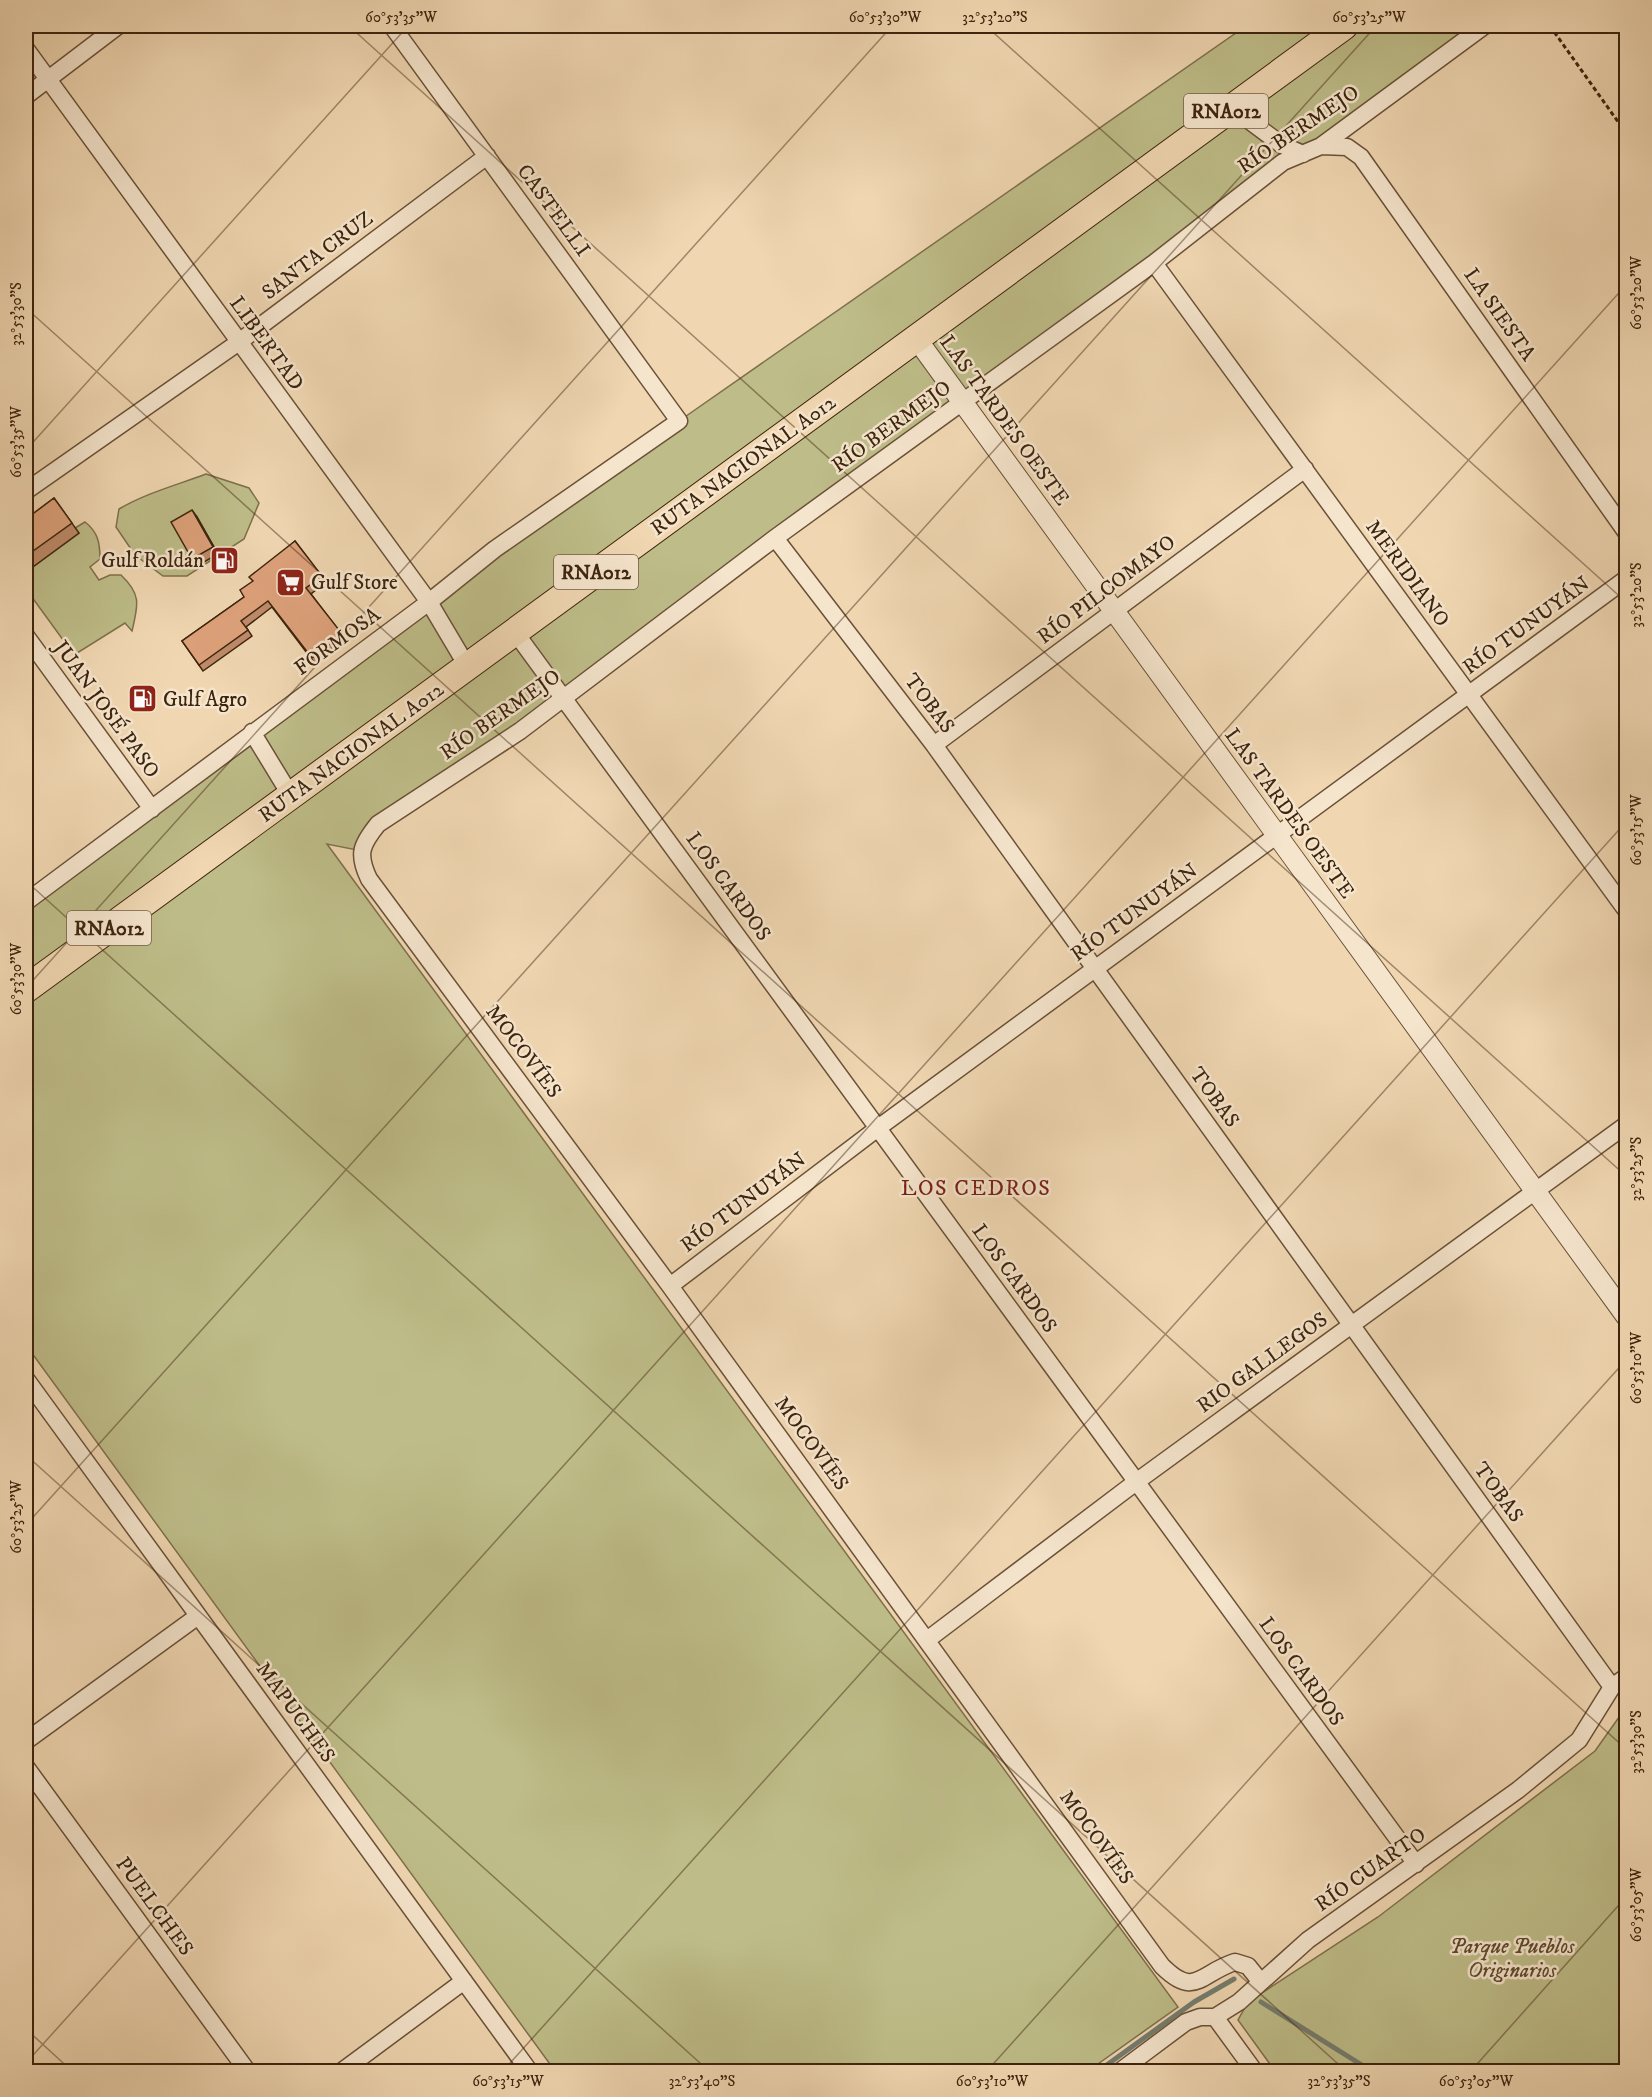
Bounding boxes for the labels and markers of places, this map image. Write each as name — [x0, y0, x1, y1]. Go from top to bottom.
fuel station icon: Gulf Roldán — [209, 544, 241, 576]
place label: Gulf Roldán — [101, 548, 204, 574]
supermarket icon: Gulf Store — [274, 566, 306, 598]
place label: Gulf Store — [311, 570, 398, 596]
fuel station icon: Gulf Agro — [126, 683, 158, 715]
place label: Gulf Agro — [163, 687, 247, 713]

